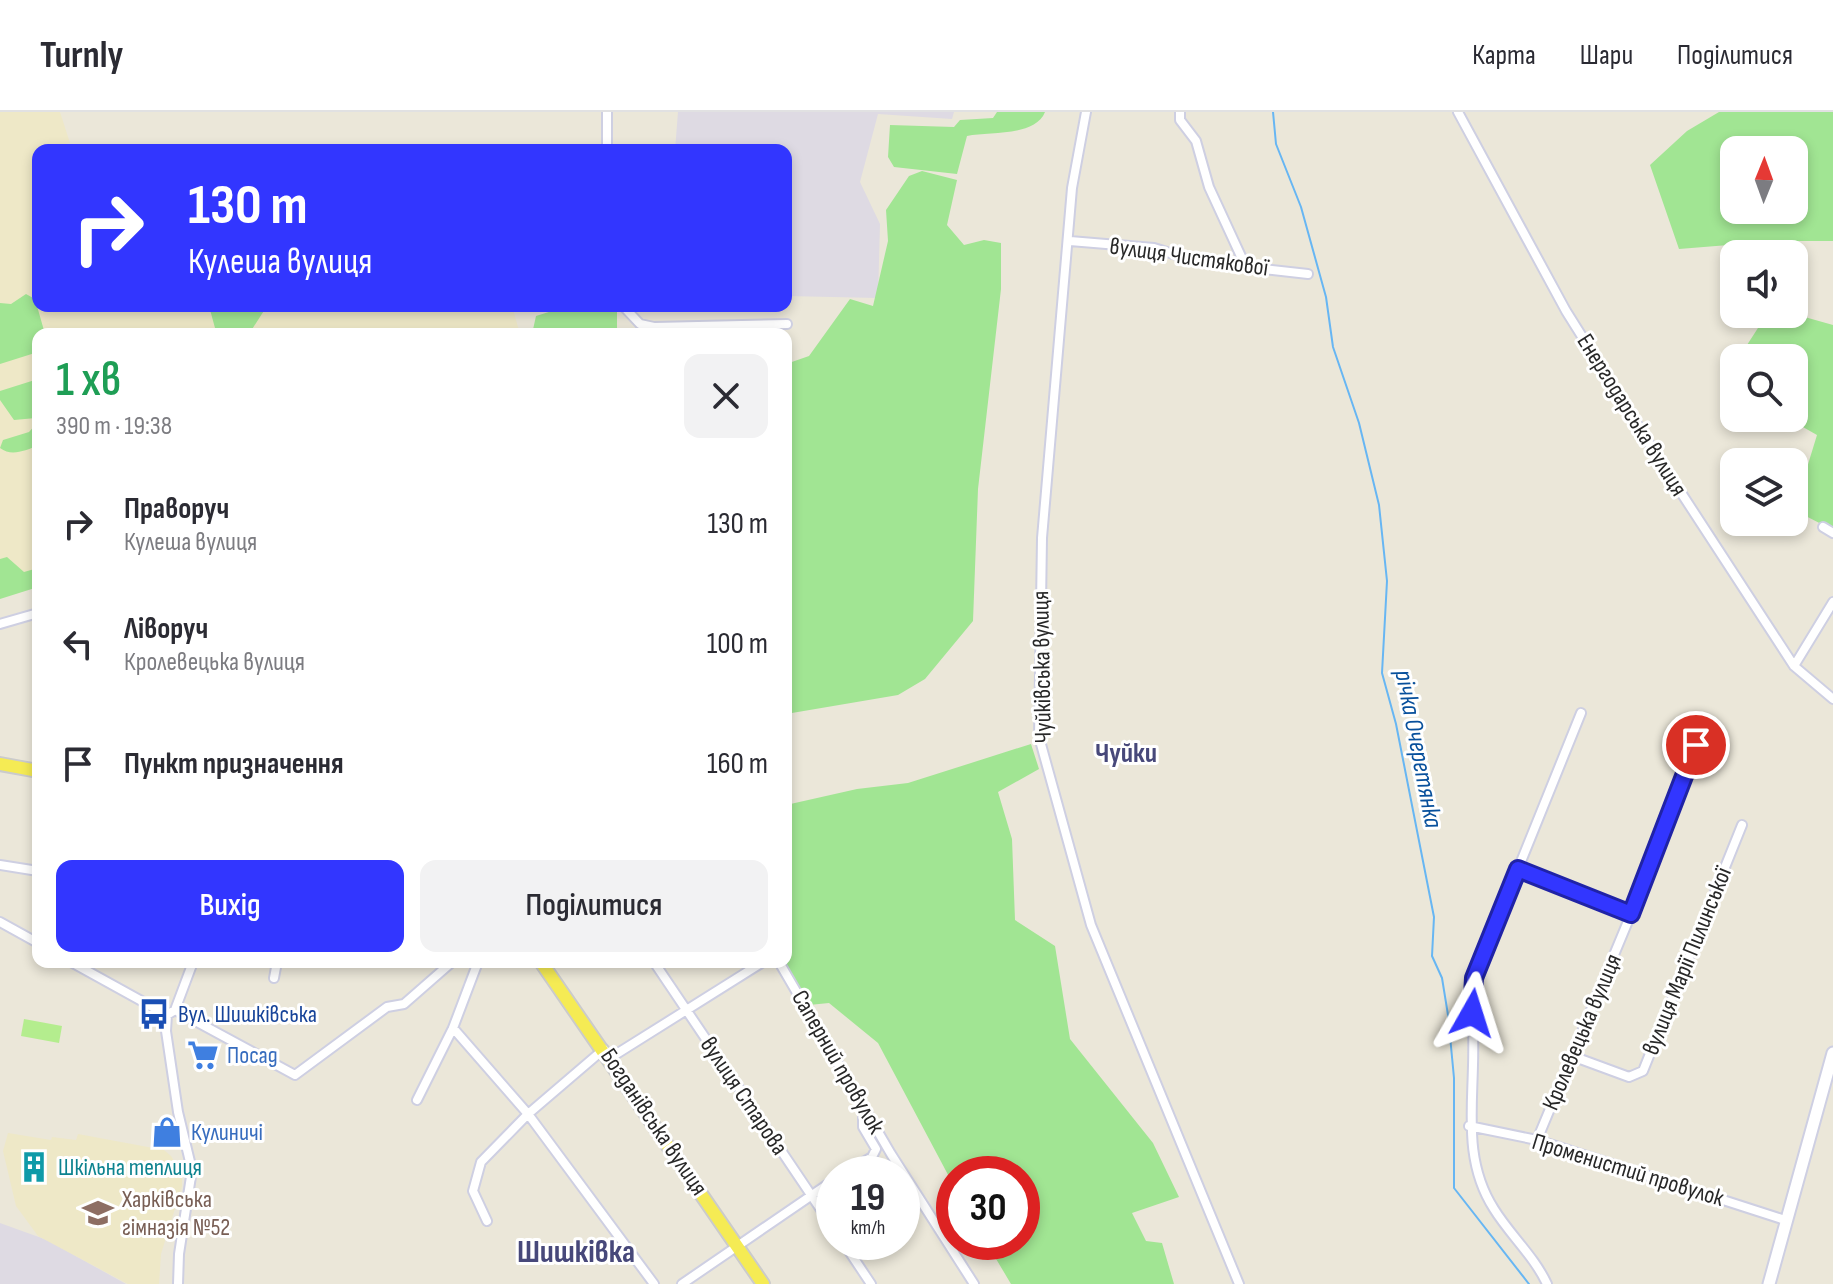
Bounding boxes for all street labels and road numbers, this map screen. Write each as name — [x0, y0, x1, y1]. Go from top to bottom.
street label: вулиця Чистякової — [1108, 232, 1271, 283]
street label: Енергодарська вулиця — [1571, 329, 1693, 501]
street label: Чуйківська вулиця — [1026, 590, 1058, 744]
street label: вулиця Марії Пилинської — [1636, 862, 1738, 1059]
street label: Кролевецька вулиця — [1536, 949, 1628, 1115]
street label: Саперний провулок — [785, 985, 891, 1140]
street label: вулиця Старова — [694, 1031, 794, 1161]
street label: Богданівська вулиця — [594, 1043, 714, 1201]
street label: Променистий провулок — [1529, 1127, 1728, 1213]

